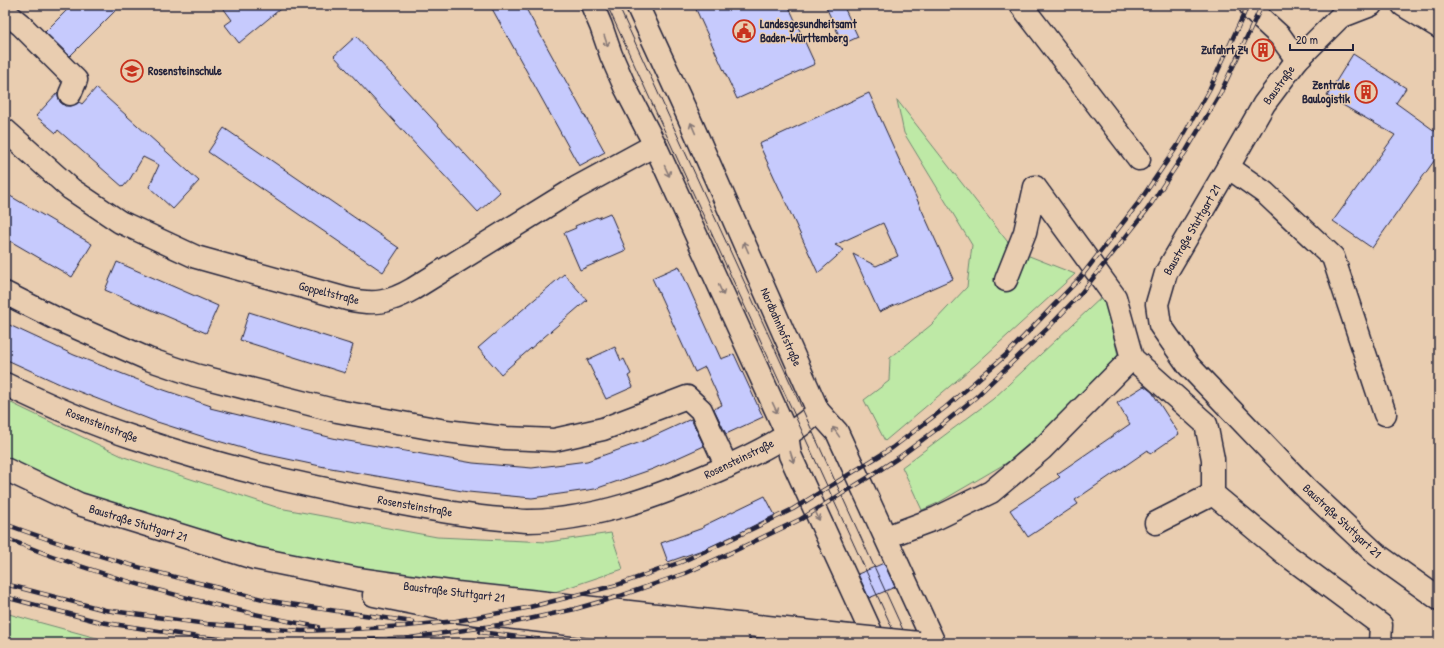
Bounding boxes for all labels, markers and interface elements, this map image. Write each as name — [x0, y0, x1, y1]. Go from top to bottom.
place label: Landesgesundheitsamt Baden-Württemberg — [760, 15, 857, 47]
public building icon: Landesgesundheitsamt Baden-Württemberg — [731, 18, 757, 44]
scale bar — [1290, 26, 1353, 52]
text: 20 m — [1296, 31, 1318, 48]
one-way arrow — [603, 34, 610, 47]
building icon: Zufahrt Z4 — [1250, 37, 1276, 63]
place label: Zufahrt Z4 — [1201, 41, 1248, 58]
school or university icon: Rosensteinschule — [119, 58, 145, 84]
street label: Baustraße — [1259, 61, 1299, 108]
place label: Rosensteinschule — [148, 62, 222, 79]
place label: Zentrale Baulogistik — [1302, 76, 1350, 108]
building icon: Zentrale Baulogistik — [1353, 79, 1379, 105]
one-way arrow — [689, 123, 697, 135]
one-way arrow — [664, 165, 671, 177]
street label: Baustraße Stuttgart 21 — [1159, 181, 1224, 278]
one-way arrow — [742, 242, 749, 254]
street label: Goppeltstraße — [297, 277, 362, 308]
one-way arrow — [718, 283, 725, 295]
street label: Nordbahnhofstraße — [757, 285, 806, 369]
one-way arrow — [772, 401, 779, 413]
street label: Rosensteinstraße — [64, 403, 141, 446]
one-way arrow — [832, 426, 840, 438]
street label: Rosensteinstraße — [701, 434, 777, 483]
one-way arrow — [788, 451, 796, 463]
street label: Baustraße Stuttgart 21 — [1299, 480, 1385, 562]
street label: Rosensteinstraße — [376, 491, 454, 521]
street label: Baustraße Stuttgart 21 — [87, 500, 189, 546]
one-way arrow — [813, 509, 821, 521]
street label: Baustraße Stuttgart 21 — [403, 577, 506, 606]

